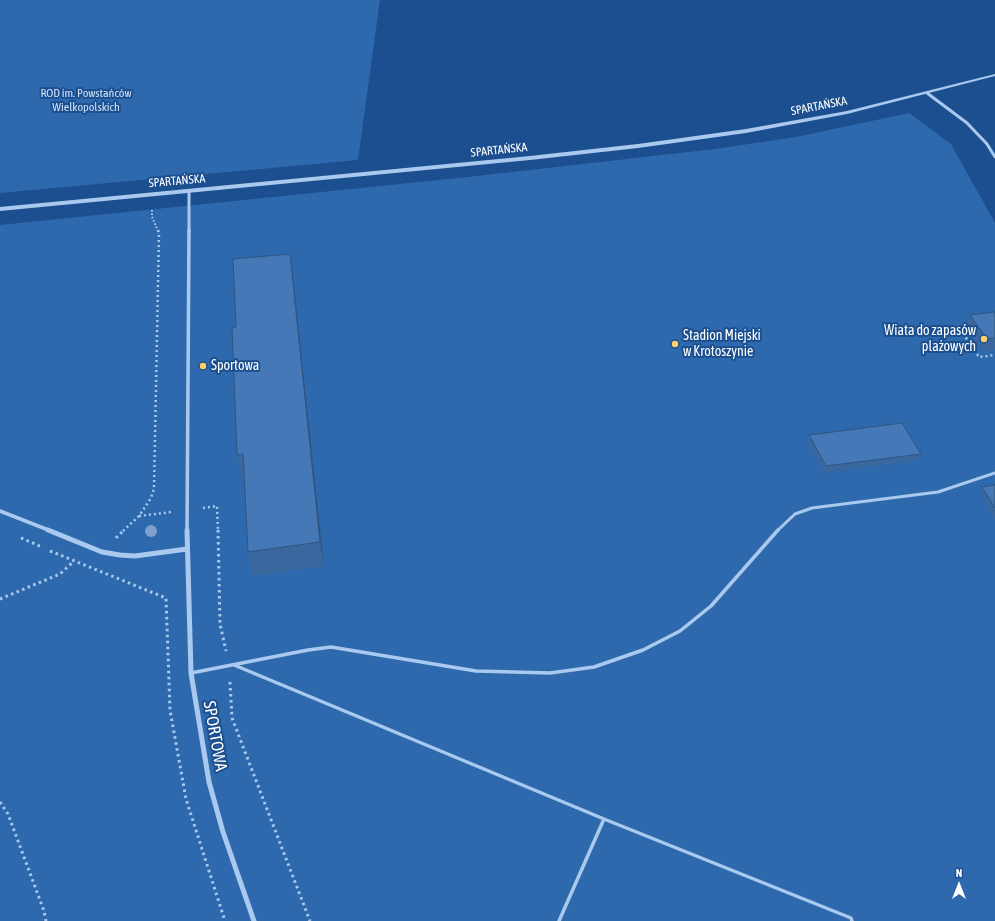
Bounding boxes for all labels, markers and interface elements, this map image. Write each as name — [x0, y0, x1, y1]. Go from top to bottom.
park label: ROD im. Powstańców Wielkopolskich — [40, 86, 132, 114]
street label: SPARTAŃSKA — [790, 94, 848, 118]
street label: SPARTAŃSKA — [470, 140, 528, 160]
street label: SPARTAŃSKA — [148, 171, 206, 191]
place label: Wiata do zapasów plażowych — [884, 323, 976, 356]
place label: Stadion Miejski w Krotoszynie — [683, 328, 761, 360]
marker: Wiata do zapasów plażowych — [979, 334, 989, 344]
marker: Stadion Miejski w Krotoszynie — [670, 339, 680, 349]
place label: Sportowa — [211, 358, 259, 374]
marker: Sportowa — [198, 361, 208, 371]
street label: SPORTOWA — [199, 699, 231, 773]
north arrow — [939, 865, 979, 905]
text: N — [956, 867, 962, 879]

